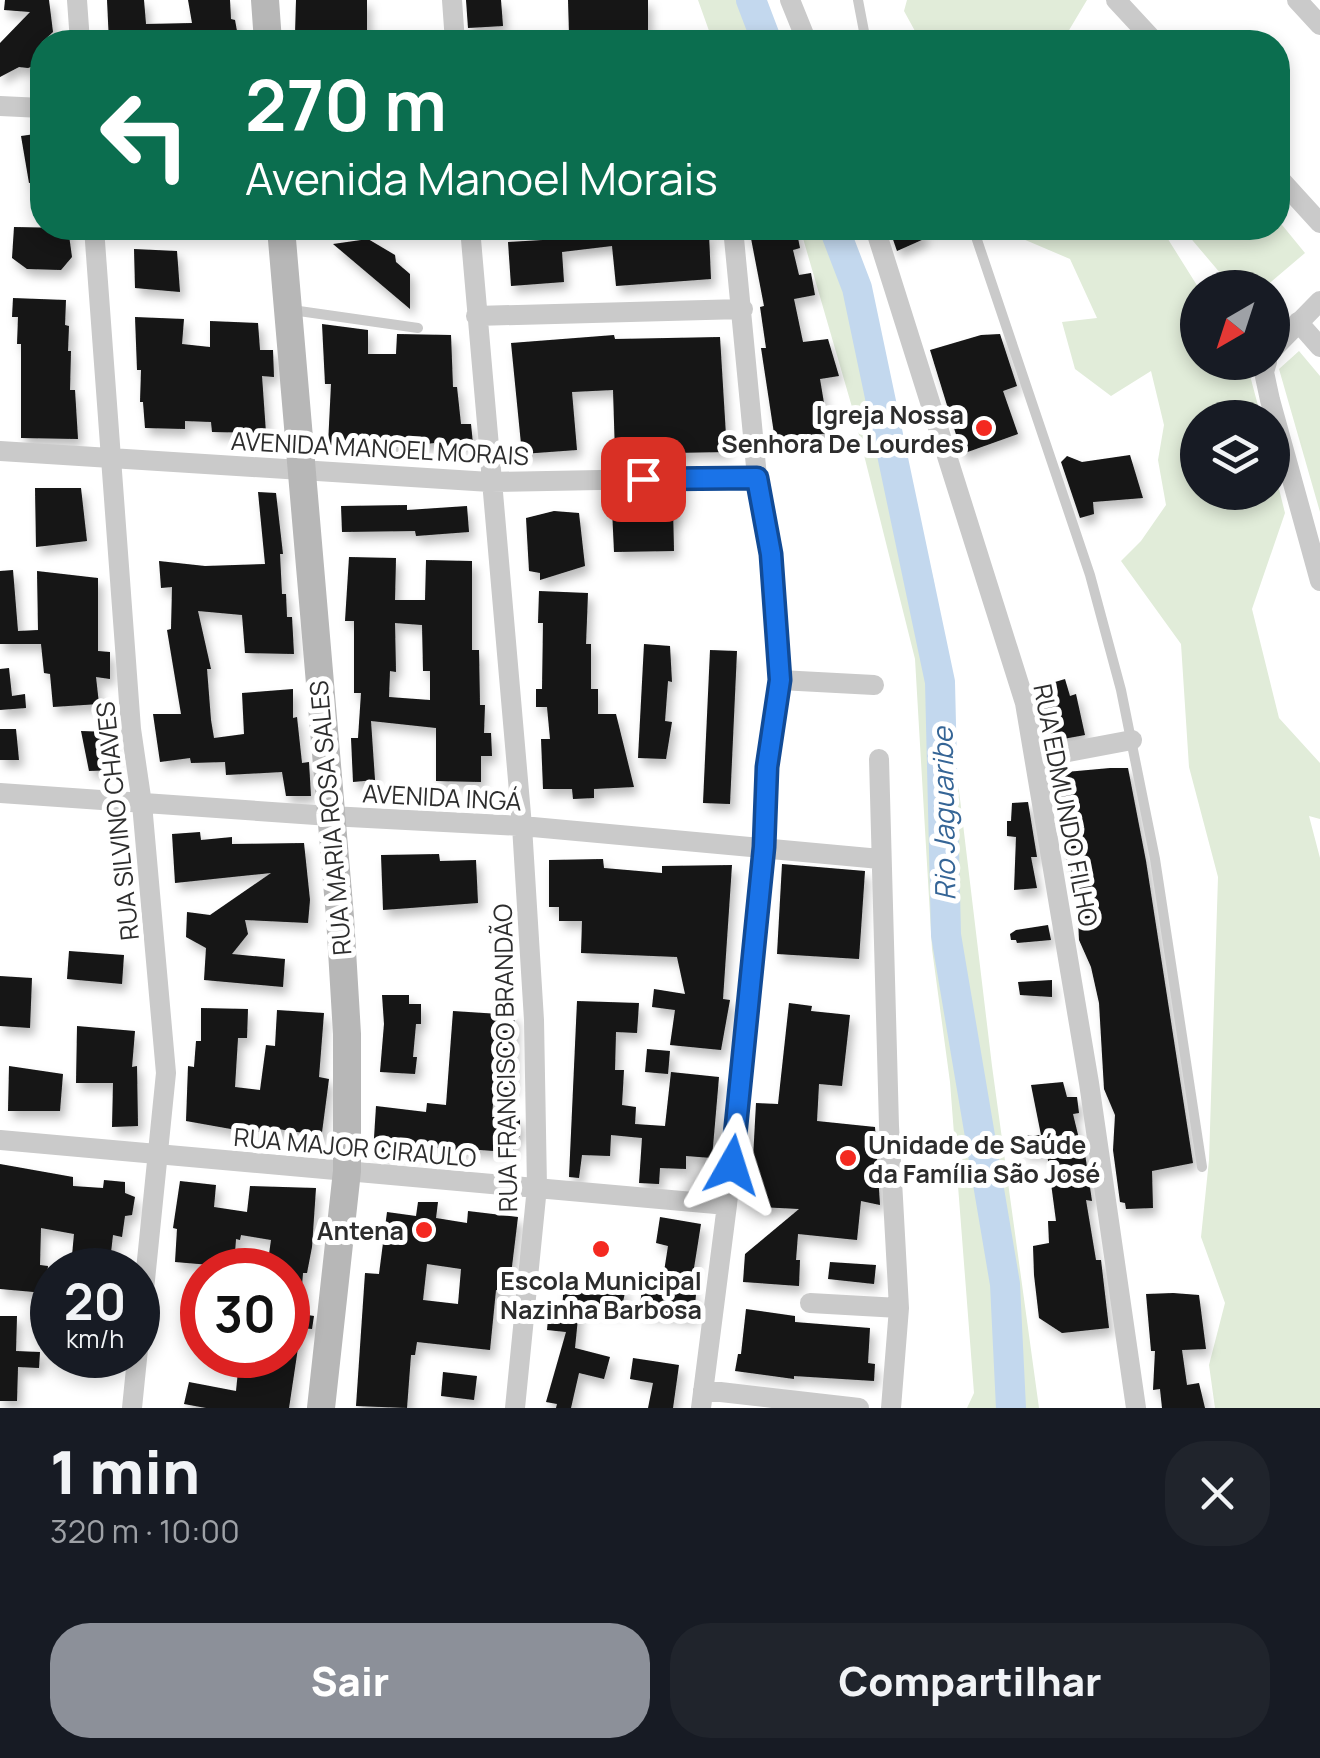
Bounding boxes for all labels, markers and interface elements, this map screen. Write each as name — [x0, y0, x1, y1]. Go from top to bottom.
text: 270 m — [245, 56, 447, 152]
icon: left — [80, 70, 210, 200]
text: Avenida Manoel Morais — [245, 147, 718, 209]
north arrow — [1180, 270, 1290, 380]
map controls — [1180, 270, 1290, 510]
place label: Igreja Nossa Senhora De Lourdes — [721, 397, 964, 461]
button: layers — [1180, 400, 1290, 510]
marker: Igreja Nossa Senhora De Lourdes — [973, 417, 995, 439]
street label: AVENIDA MANOEL MORAIS — [230, 423, 530, 473]
pin — [601, 437, 686, 522]
icon: arrive — [616, 452, 671, 507]
street label: RUA MARIA ROSA SALES — [301, 679, 359, 957]
street label: RUA EDMUNDO FILHO — [1025, 681, 1107, 929]
street label: RUA SILVINO CHAVES — [87, 700, 147, 942]
water label: Rio Jaguaribe — [922, 725, 964, 901]
street label: AVENIDA INGÁ — [361, 775, 523, 819]
street label: RUA FRANCISCO BRANDÃO — [485, 903, 525, 1213]
position arrow — [680, 1113, 784, 1217]
street label: RUA MAJOR CIRAULO — [232, 1119, 478, 1175]
place label: Unidade de Saúde da Família São José — [868, 1127, 1100, 1191]
marker: Unidade de Saúde da Família São José — [837, 1147, 859, 1169]
place label: Antena — [317, 1213, 404, 1248]
marker: Antena — [413, 1219, 435, 1241]
marker: Escola Municipal Nazinha Barbosa — [590, 1238, 612, 1260]
speed limit sign: 30 — [180, 1248, 310, 1378]
place label: Escola Municipal Nazinha Barbosa — [500, 1263, 702, 1327]
text: 20 — [64, 1267, 126, 1335]
text: km/h — [66, 1321, 124, 1356]
text: 1 min — [50, 1430, 200, 1512]
button: close — [1165, 1441, 1270, 1546]
text: 320 m · 10:00 — [50, 1509, 240, 1553]
button: Sair — [50, 1623, 650, 1738]
button: Compartilhar — [670, 1623, 1270, 1738]

